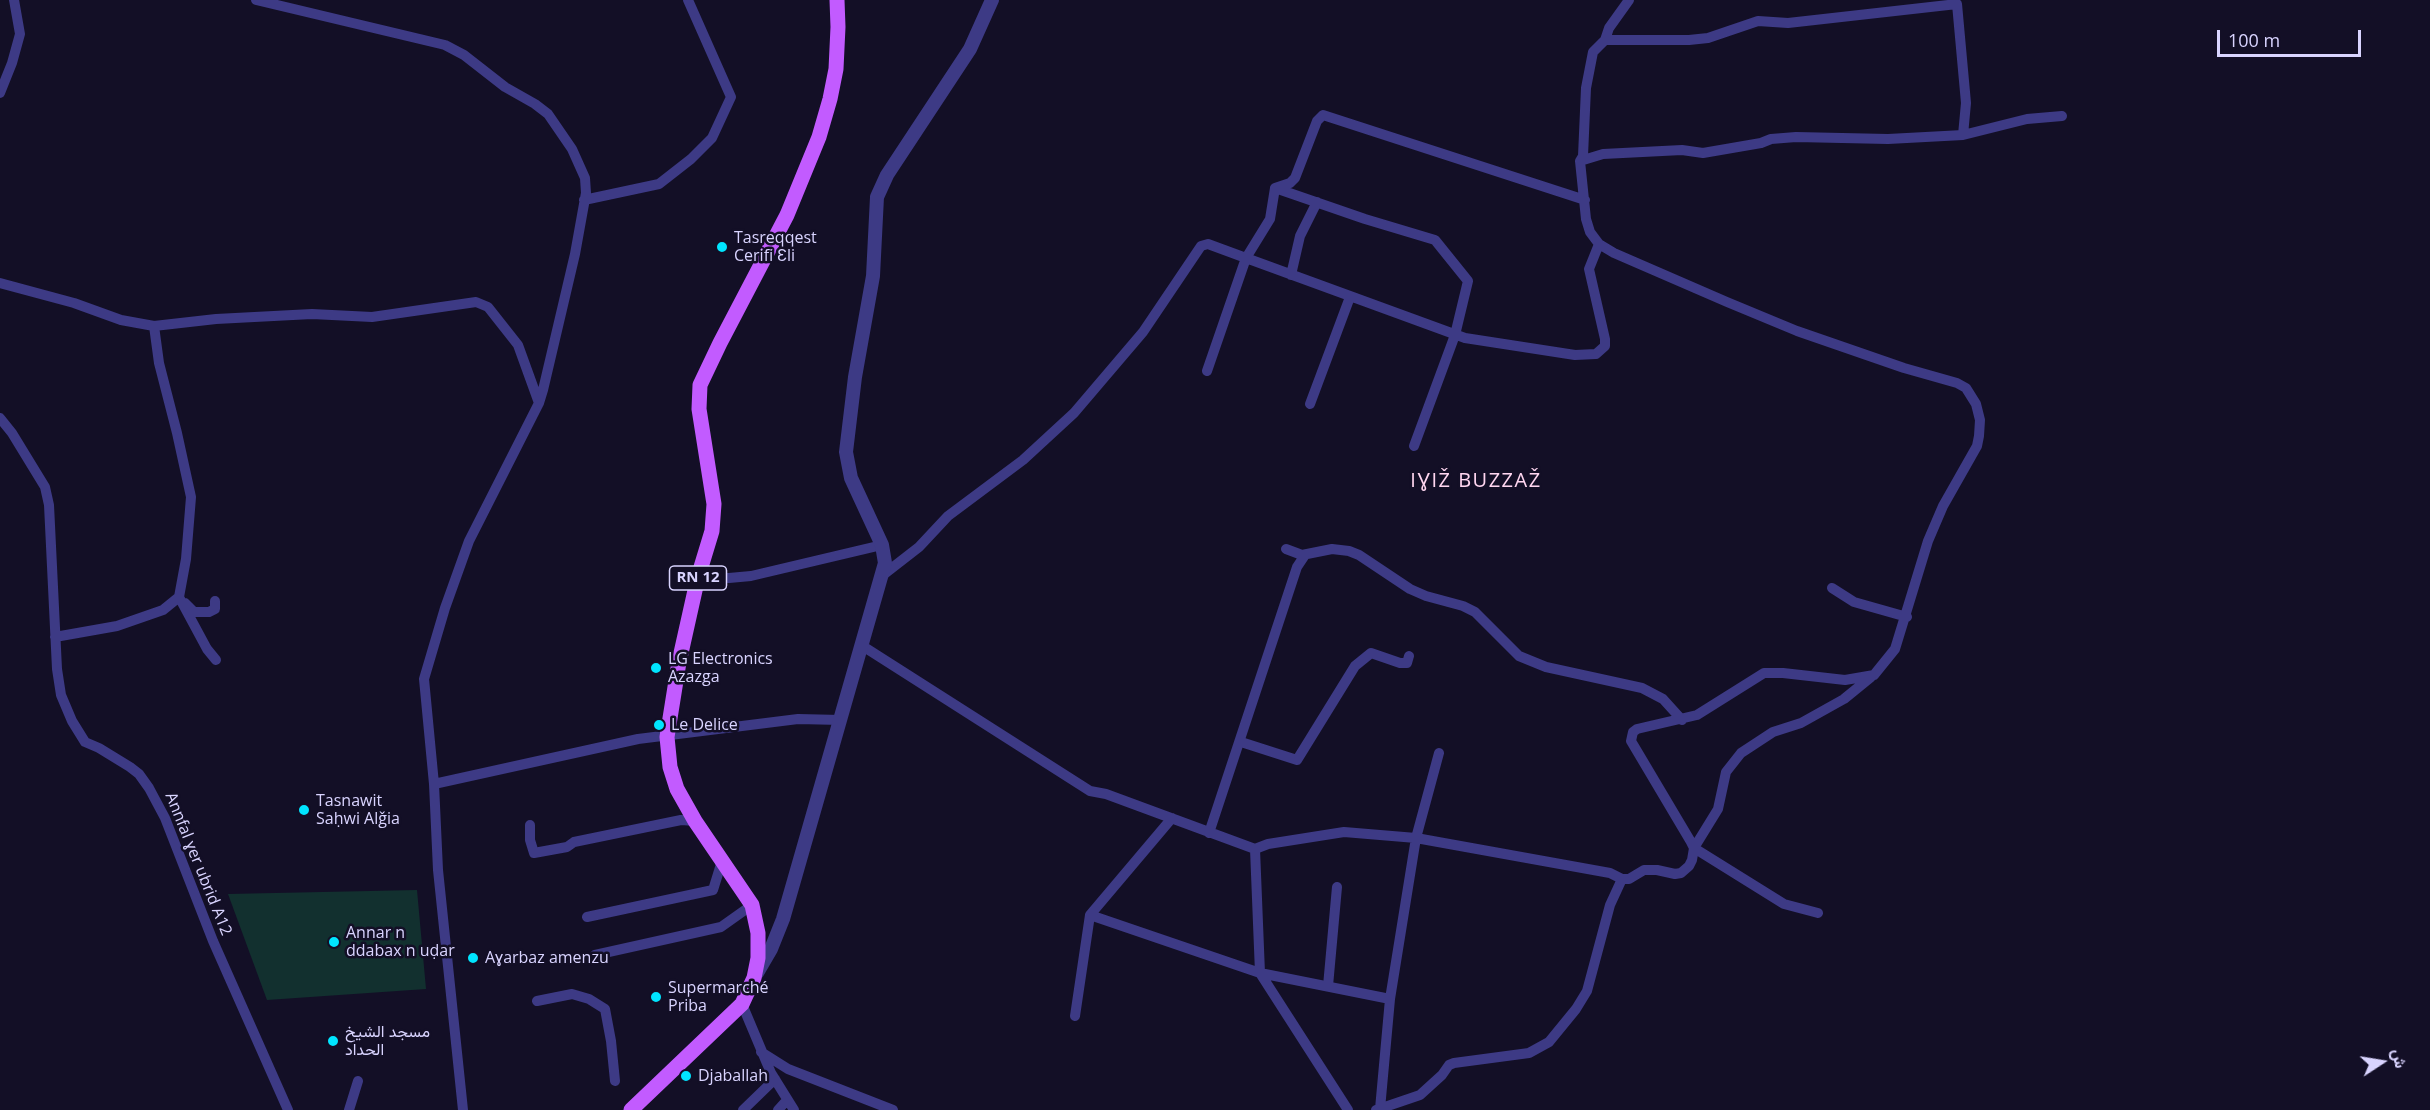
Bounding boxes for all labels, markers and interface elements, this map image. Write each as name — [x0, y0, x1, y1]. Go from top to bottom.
scale bar — [2220, 18, 2364, 56]
text: 100 m — [2228, 28, 2280, 52]
place label: Tasreqqest Cerifi Ɛli — [734, 228, 817, 266]
marker: Tasreqqest Cerifi Ɛli — [715, 240, 729, 254]
district label: IƔIŽ BUZZAŽ — [1410, 469, 1542, 493]
road number: RN 12 — [670, 566, 726, 590]
place label: LG Electronics Azazga — [668, 649, 773, 687]
marker: LG Electronics Azazga — [649, 661, 663, 675]
place label: Le Delice — [671, 715, 738, 735]
marker: Le Delice — [652, 718, 666, 732]
street label: Annfal ɣer ubrid A12 — [161, 790, 235, 938]
place label: Tasnawit Saḥwi Alǧia — [316, 791, 400, 829]
marker: Tasnawit Saḥwi Alǧia — [297, 803, 311, 817]
place label: Annar n ddabax n uḍar — [346, 923, 455, 961]
marker: Annar n ddabax n uḍar — [327, 935, 341, 949]
place label: Aɣarbaz amenzu — [485, 948, 609, 968]
marker: Aɣarbaz amenzu — [466, 951, 480, 965]
place label: Supermarché Priba — [668, 978, 769, 1016]
marker: Supermarché Priba — [649, 990, 663, 1004]
place label: مسجد الشيخ الحداد — [345, 1022, 430, 1060]
north arrow — [2352, 1032, 2412, 1092]
marker: مسجد الشيخ الحداد — [326, 1034, 340, 1048]
text: ش — [2387, 1047, 2412, 1070]
place label: Djaballah — [698, 1066, 768, 1086]
marker: Djaballah — [679, 1069, 693, 1083]

